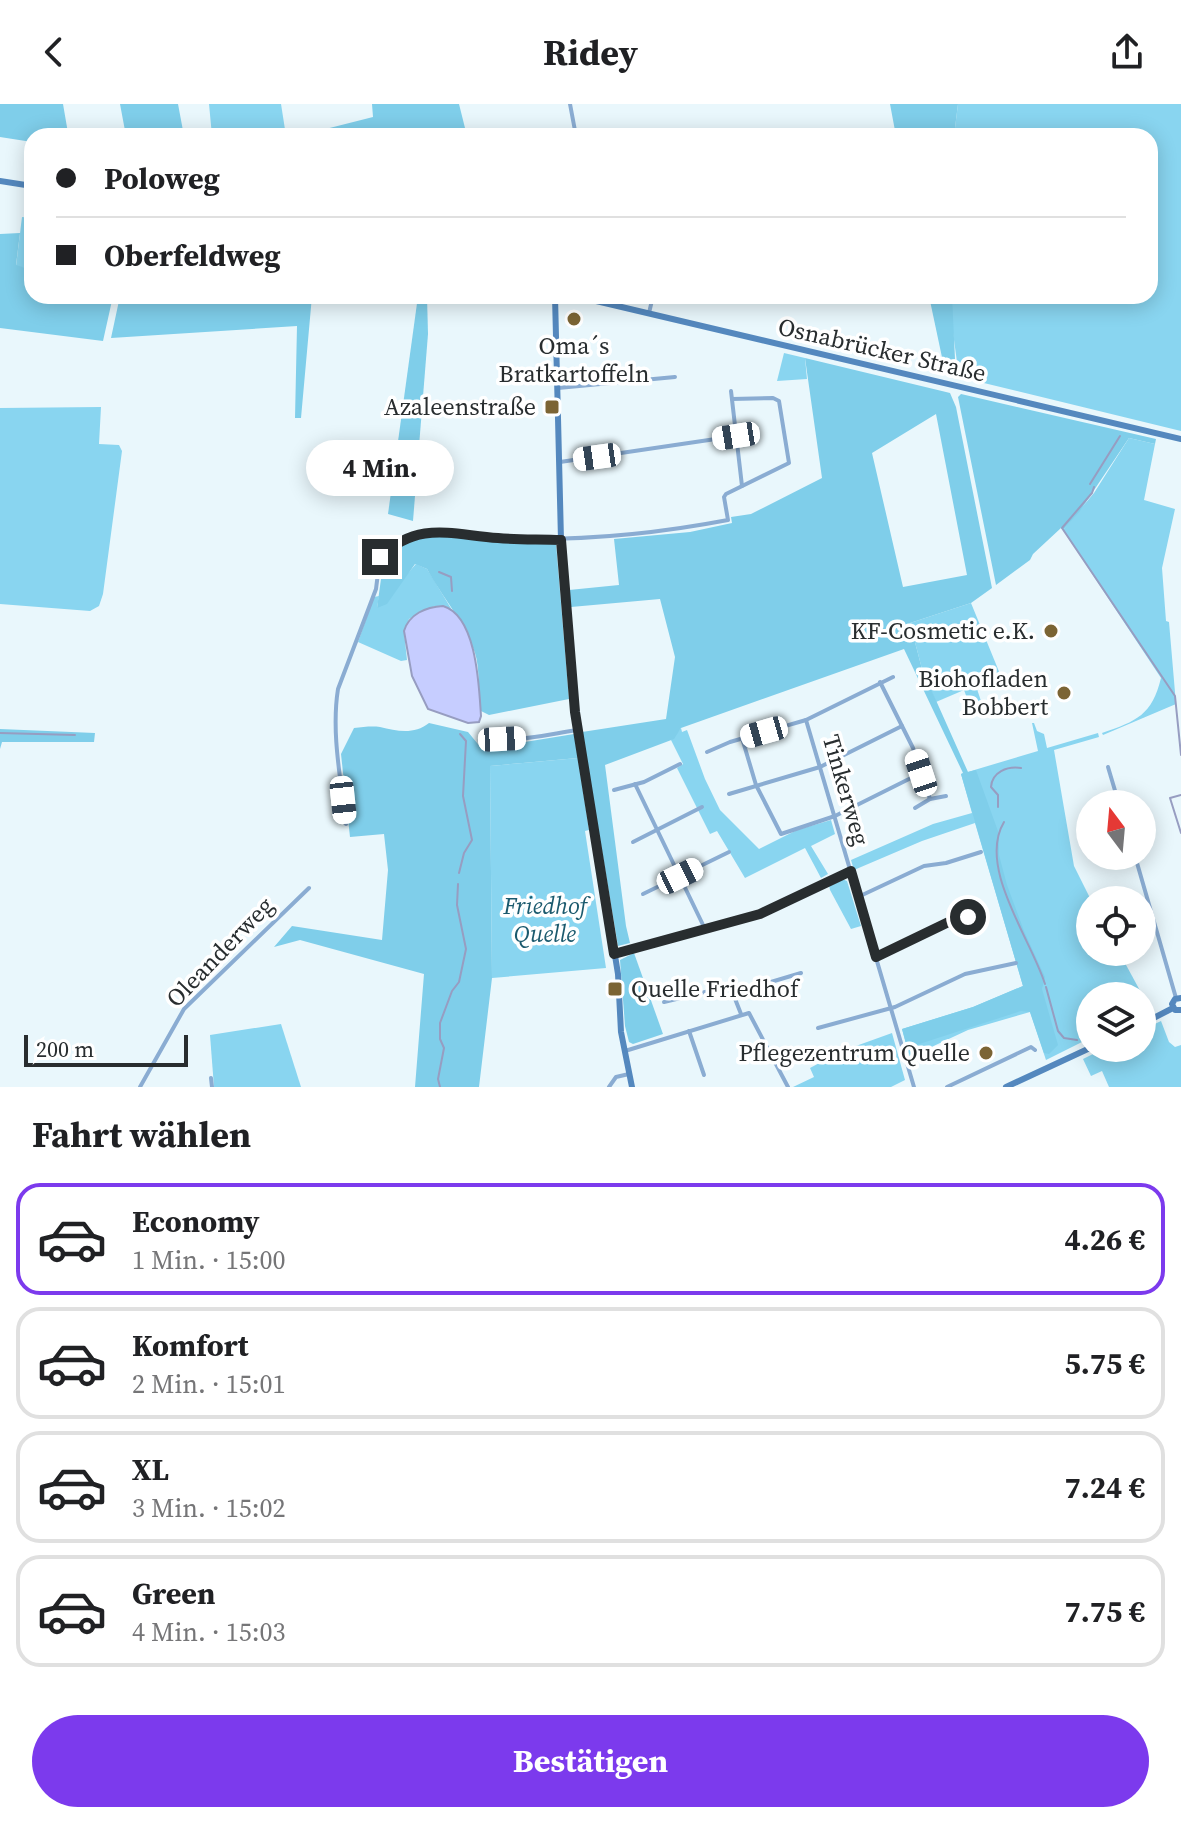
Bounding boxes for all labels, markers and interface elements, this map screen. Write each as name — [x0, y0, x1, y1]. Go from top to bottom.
text: Ridey — [543, 28, 638, 77]
icon: back — [32, 30, 76, 74]
icon: share — [1105, 30, 1149, 74]
text: Poloweg — [104, 158, 220, 199]
text: Oberfeldweg — [104, 235, 281, 276]
marker: Oma´s Bratkartoffeln — [565, 310, 583, 328]
street label: Osnabrücker Straße — [775, 310, 989, 389]
place label: Oma´s Bratkartoffeln — [499, 329, 649, 390]
place label: Azaleenstraße — [384, 390, 536, 423]
marker: Azaleenstraße — [543, 398, 561, 416]
car — [710, 420, 762, 452]
callout: 4 Min. — [306, 441, 454, 497]
car — [572, 442, 622, 472]
text: 4 Min. — [343, 450, 417, 486]
route end — [362, 539, 398, 575]
place label: KF-Cosmetic e.K. — [851, 614, 1035, 647]
marker: KF-Cosmetic e.K. — [1042, 622, 1060, 640]
place label: Biohofladen Bobbert — [918, 662, 1048, 723]
marker: Biohofladen Bobbert — [1055, 684, 1073, 702]
car — [738, 714, 790, 750]
car — [477, 726, 527, 752]
street label: Tinkerweg — [815, 731, 878, 849]
car — [902, 746, 940, 800]
car — [329, 775, 357, 825]
north arrow — [1076, 790, 1156, 870]
map controls — [1076, 790, 1156, 1062]
car — [653, 855, 707, 897]
button: locate — [1076, 886, 1156, 966]
street label: Oleanderweg — [159, 889, 281, 1014]
park label: Friedhof Quelle — [502, 889, 592, 950]
route start — [950, 899, 986, 935]
place label: Quelle Friedhof — [631, 972, 801, 1005]
marker: Quelle Friedhof — [606, 980, 624, 998]
button: layers — [1076, 982, 1156, 1062]
scale bar — [24, 1031, 188, 1067]
text: 200 m — [36, 1034, 94, 1064]
place label: Pflegezentrum Quelle — [738, 1036, 970, 1069]
marker: Pflegezentrum Quelle — [977, 1044, 995, 1062]
text: Fahrt wählen — [32, 1110, 251, 1159]
text: Economy — [132, 1201, 260, 1242]
icon: car — [36, 1203, 108, 1275]
text: 4.26 € — [1065, 1219, 1145, 1260]
text: 1 Min. · 15:00 — [132, 1242, 286, 1278]
text: Komfort — [132, 1325, 249, 1366]
icon: car — [36, 1327, 108, 1399]
text: 5.75 € — [1065, 1343, 1145, 1384]
text: 2 Min. · 15:01 — [132, 1366, 286, 1402]
text: XL — [132, 1449, 169, 1490]
icon: car — [36, 1451, 108, 1523]
text: 7.24 € — [1065, 1467, 1145, 1508]
text: 3 Min. · 15:02 — [132, 1490, 286, 1526]
text: Green — [132, 1573, 215, 1614]
icon: car — [36, 1575, 108, 1647]
text: 7.75 € — [1065, 1591, 1145, 1632]
text: 4 Min. · 15:03 — [132, 1614, 286, 1650]
button: Bestätigen — [32, 1715, 1149, 1807]

